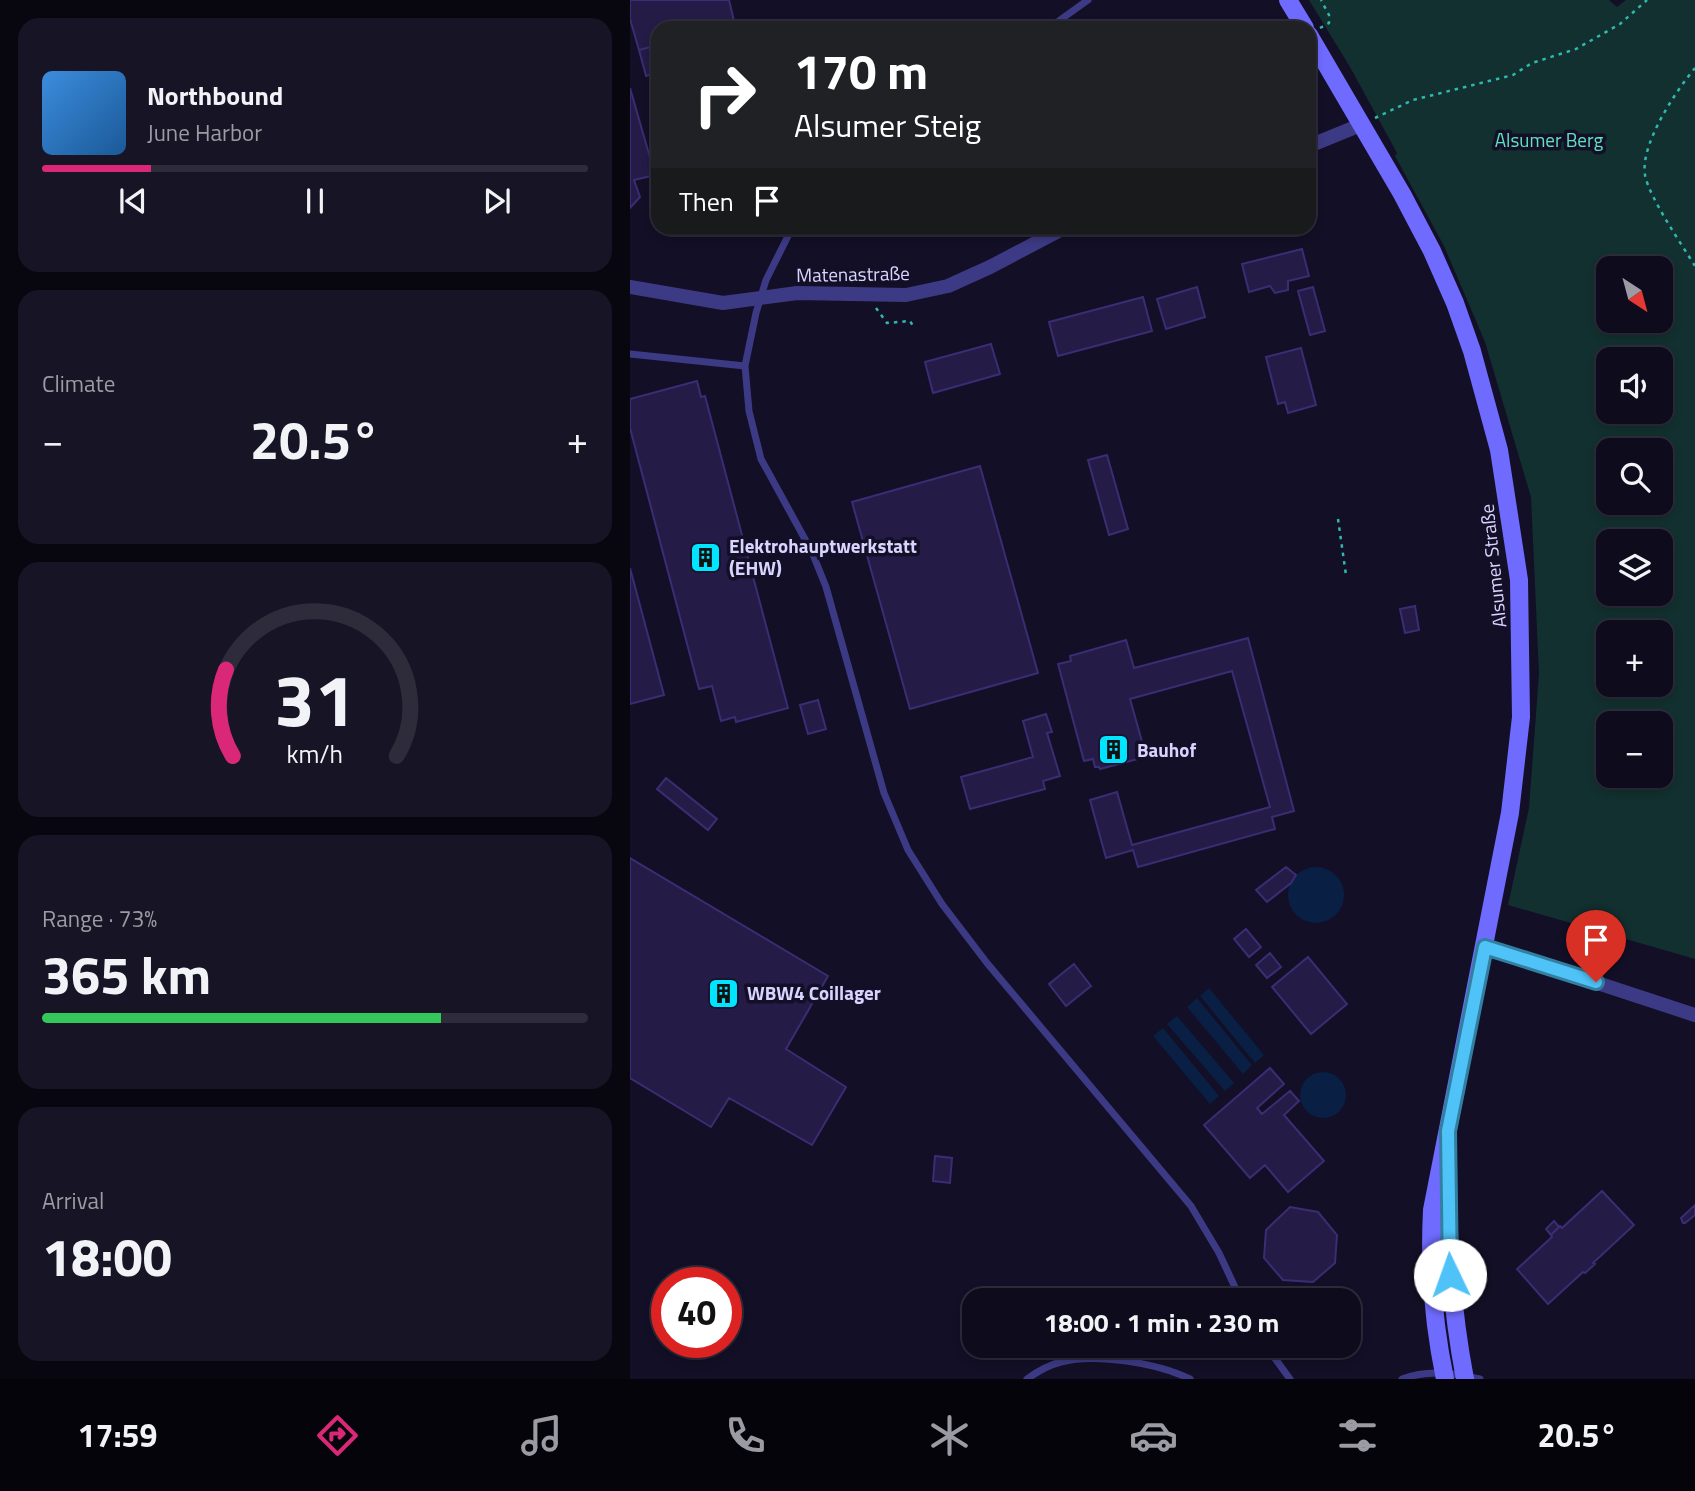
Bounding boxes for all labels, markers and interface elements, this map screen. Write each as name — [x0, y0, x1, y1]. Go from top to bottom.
text: 170 m — [794, 33, 928, 108]
icon: right — [679, 49, 770, 140]
text: Northbound — [147, 76, 283, 115]
text: Alsumer Steig — [794, 101, 981, 149]
text: June Harbor — [147, 115, 262, 150]
park label: Alsumer Berg — [1495, 125, 1603, 154]
icon: previous — [114, 182, 152, 220]
icon: pause — [296, 182, 334, 220]
icon: next — [478, 182, 516, 220]
text: Then — [679, 182, 734, 221]
icon: arrive — [748, 182, 786, 220]
north arrow — [1596, 256, 1673, 332]
map controls — [1596, 256, 1673, 788]
street label: Matenastraße — [796, 258, 910, 289]
button: sound — [1596, 347, 1673, 424]
text: Climate — [42, 366, 115, 401]
text: 20.5° — [250, 400, 380, 479]
text: − — [42, 411, 63, 469]
text: + — [567, 411, 588, 469]
button: search — [1596, 438, 1673, 515]
street label: Alsumer Straße — [1472, 503, 1513, 629]
button: layers — [1596, 529, 1673, 606]
place label: Elektrohauptwerkstatt (EHW) — [729, 531, 917, 582]
building icon: Elektrohauptwerkstatt (EHW) — [689, 540, 723, 574]
button: + — [1596, 620, 1673, 697]
text: 31 — [274, 644, 356, 754]
button: − — [1596, 711, 1673, 788]
building icon: Bauhof — [1097, 733, 1131, 767]
text: km/h — [287, 734, 343, 772]
place label: Bauhof — [1137, 735, 1196, 764]
text: Range · 73% — [42, 901, 157, 936]
pin — [1566, 910, 1626, 982]
icon: arrive — [1577, 921, 1615, 959]
text: 365 km — [42, 935, 211, 1014]
building icon: WBW4 Coillager — [707, 976, 741, 1010]
place label: WBW4 Coillager — [747, 978, 881, 1007]
text: Arrival — [42, 1183, 104, 1218]
text: 18:00 — [42, 1217, 172, 1296]
position arrow — [1413, 1238, 1487, 1312]
speed limit sign: 40 — [651, 1267, 742, 1358]
text: 18:00 · 1 min · 230 m — [1044, 1303, 1279, 1342]
text: 17:59 — [78, 1411, 157, 1459]
icon: directions — [313, 1411, 362, 1460]
icon: music — [517, 1411, 566, 1460]
icon: phone — [721, 1411, 770, 1460]
icon: climate — [925, 1411, 974, 1460]
icon: car — [1129, 1411, 1178, 1460]
icon: filters — [1333, 1411, 1382, 1460]
text: 20.5° — [1538, 1411, 1617, 1459]

